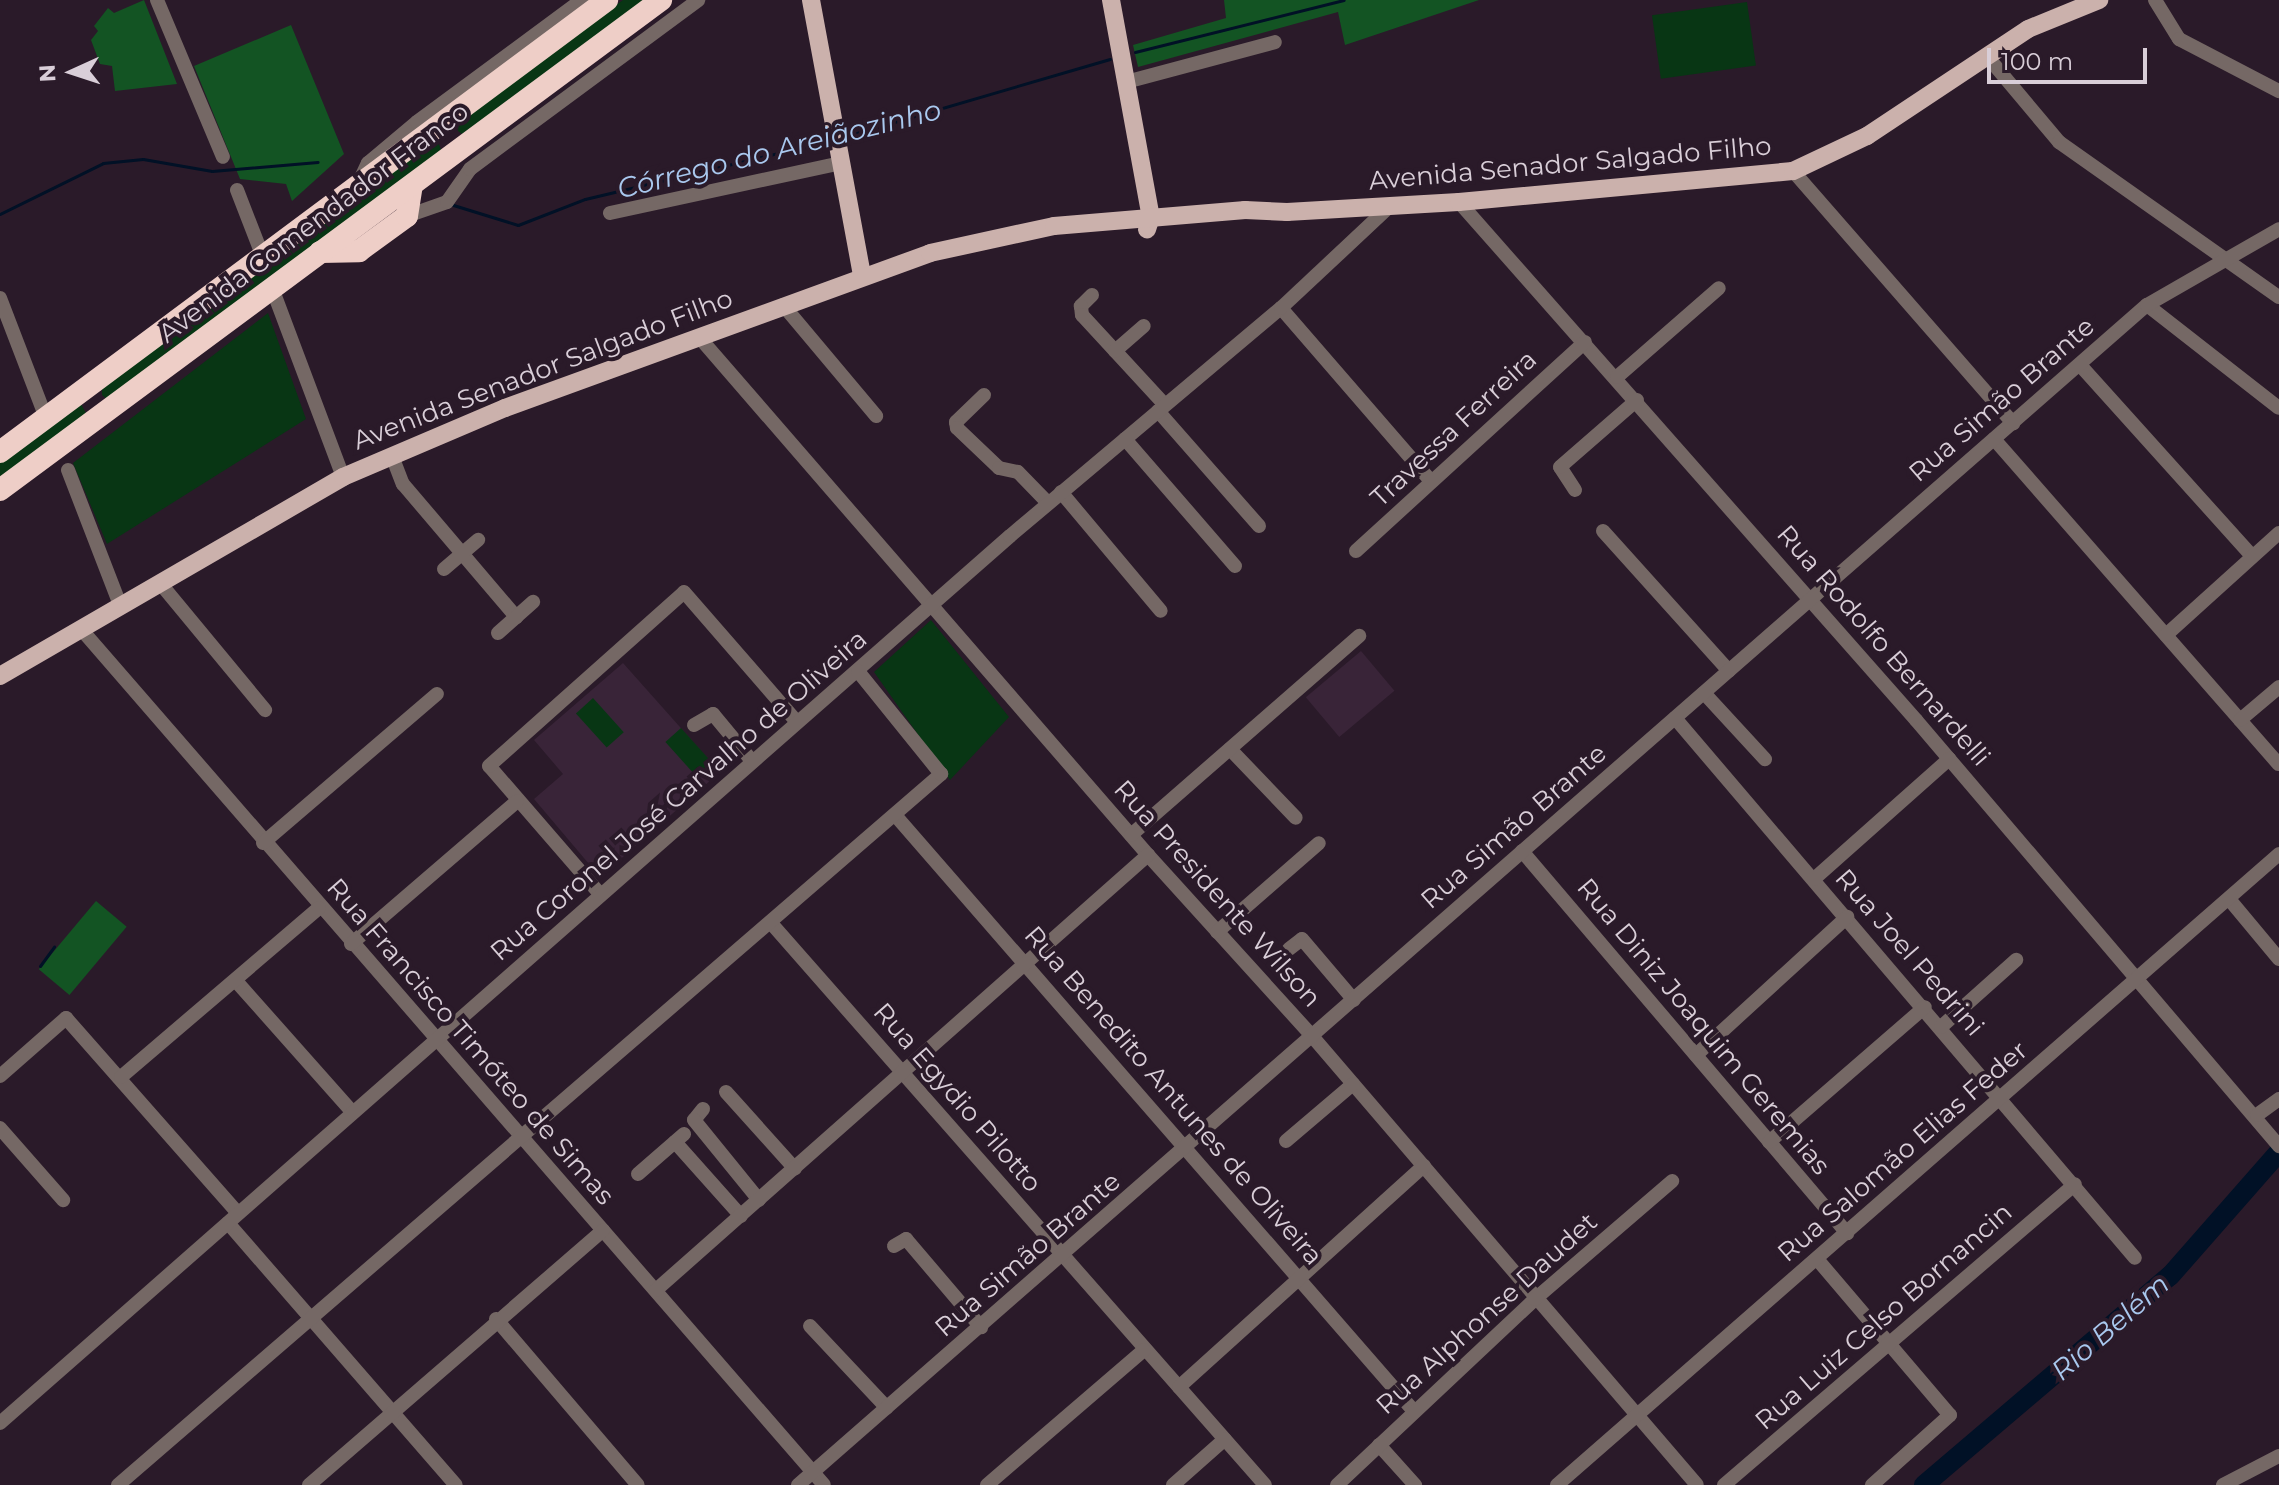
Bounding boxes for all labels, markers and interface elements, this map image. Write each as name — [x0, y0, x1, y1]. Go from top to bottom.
north arrow — [32, 32, 112, 112]
scale bar — [1991, 32, 2151, 82]
text: 100 m — [2001, 47, 2073, 76]
text: N — [34, 64, 61, 83]
water label: Córrego do Areiãozinho — [614, 92, 944, 206]
street label: Avenida Comendador Franco — [153, 96, 475, 350]
street label: Avenida Senador Salgado Filho — [1367, 131, 1773, 197]
street label: Avenida Senador Salgado Filho — [349, 283, 737, 457]
street label: Rua Simão Brante — [1903, 311, 2101, 489]
street label: Travessa Ferreira — [1365, 344, 1543, 514]
street label: Rua Rodolfo Bernardelli — [1770, 519, 1996, 773]
street label: Rua Coronel José Carvalho de Oliveira — [484, 624, 874, 968]
street label: Rua Simão Brante — [1415, 738, 1613, 916]
street label: Rua Presidente Wilson — [1107, 774, 1327, 1014]
street label: Rua Joel Pedrini — [1828, 863, 1990, 1043]
street label: Rua Francisco Timóteo de Simas — [320, 873, 620, 1211]
street label: Rua Diniz Joaquim Geremias — [1570, 873, 1836, 1181]
street label: Rua Benedito Antunes de Oliveira — [1017, 920, 1329, 1272]
street label: Rua Egydio Pilotto — [866, 997, 1048, 1199]
street label: Rua Salomão Elias Feder — [1772, 1035, 2034, 1269]
street label: Rua Simão Brante — [929, 1166, 1127, 1344]
street label: Rua Luiz Celso Bornancin — [1749, 1197, 2019, 1437]
street label: Rua Alphonse Daudet — [1370, 1207, 1604, 1421]
water label: Rio Belém — [2044, 1267, 2176, 1387]

